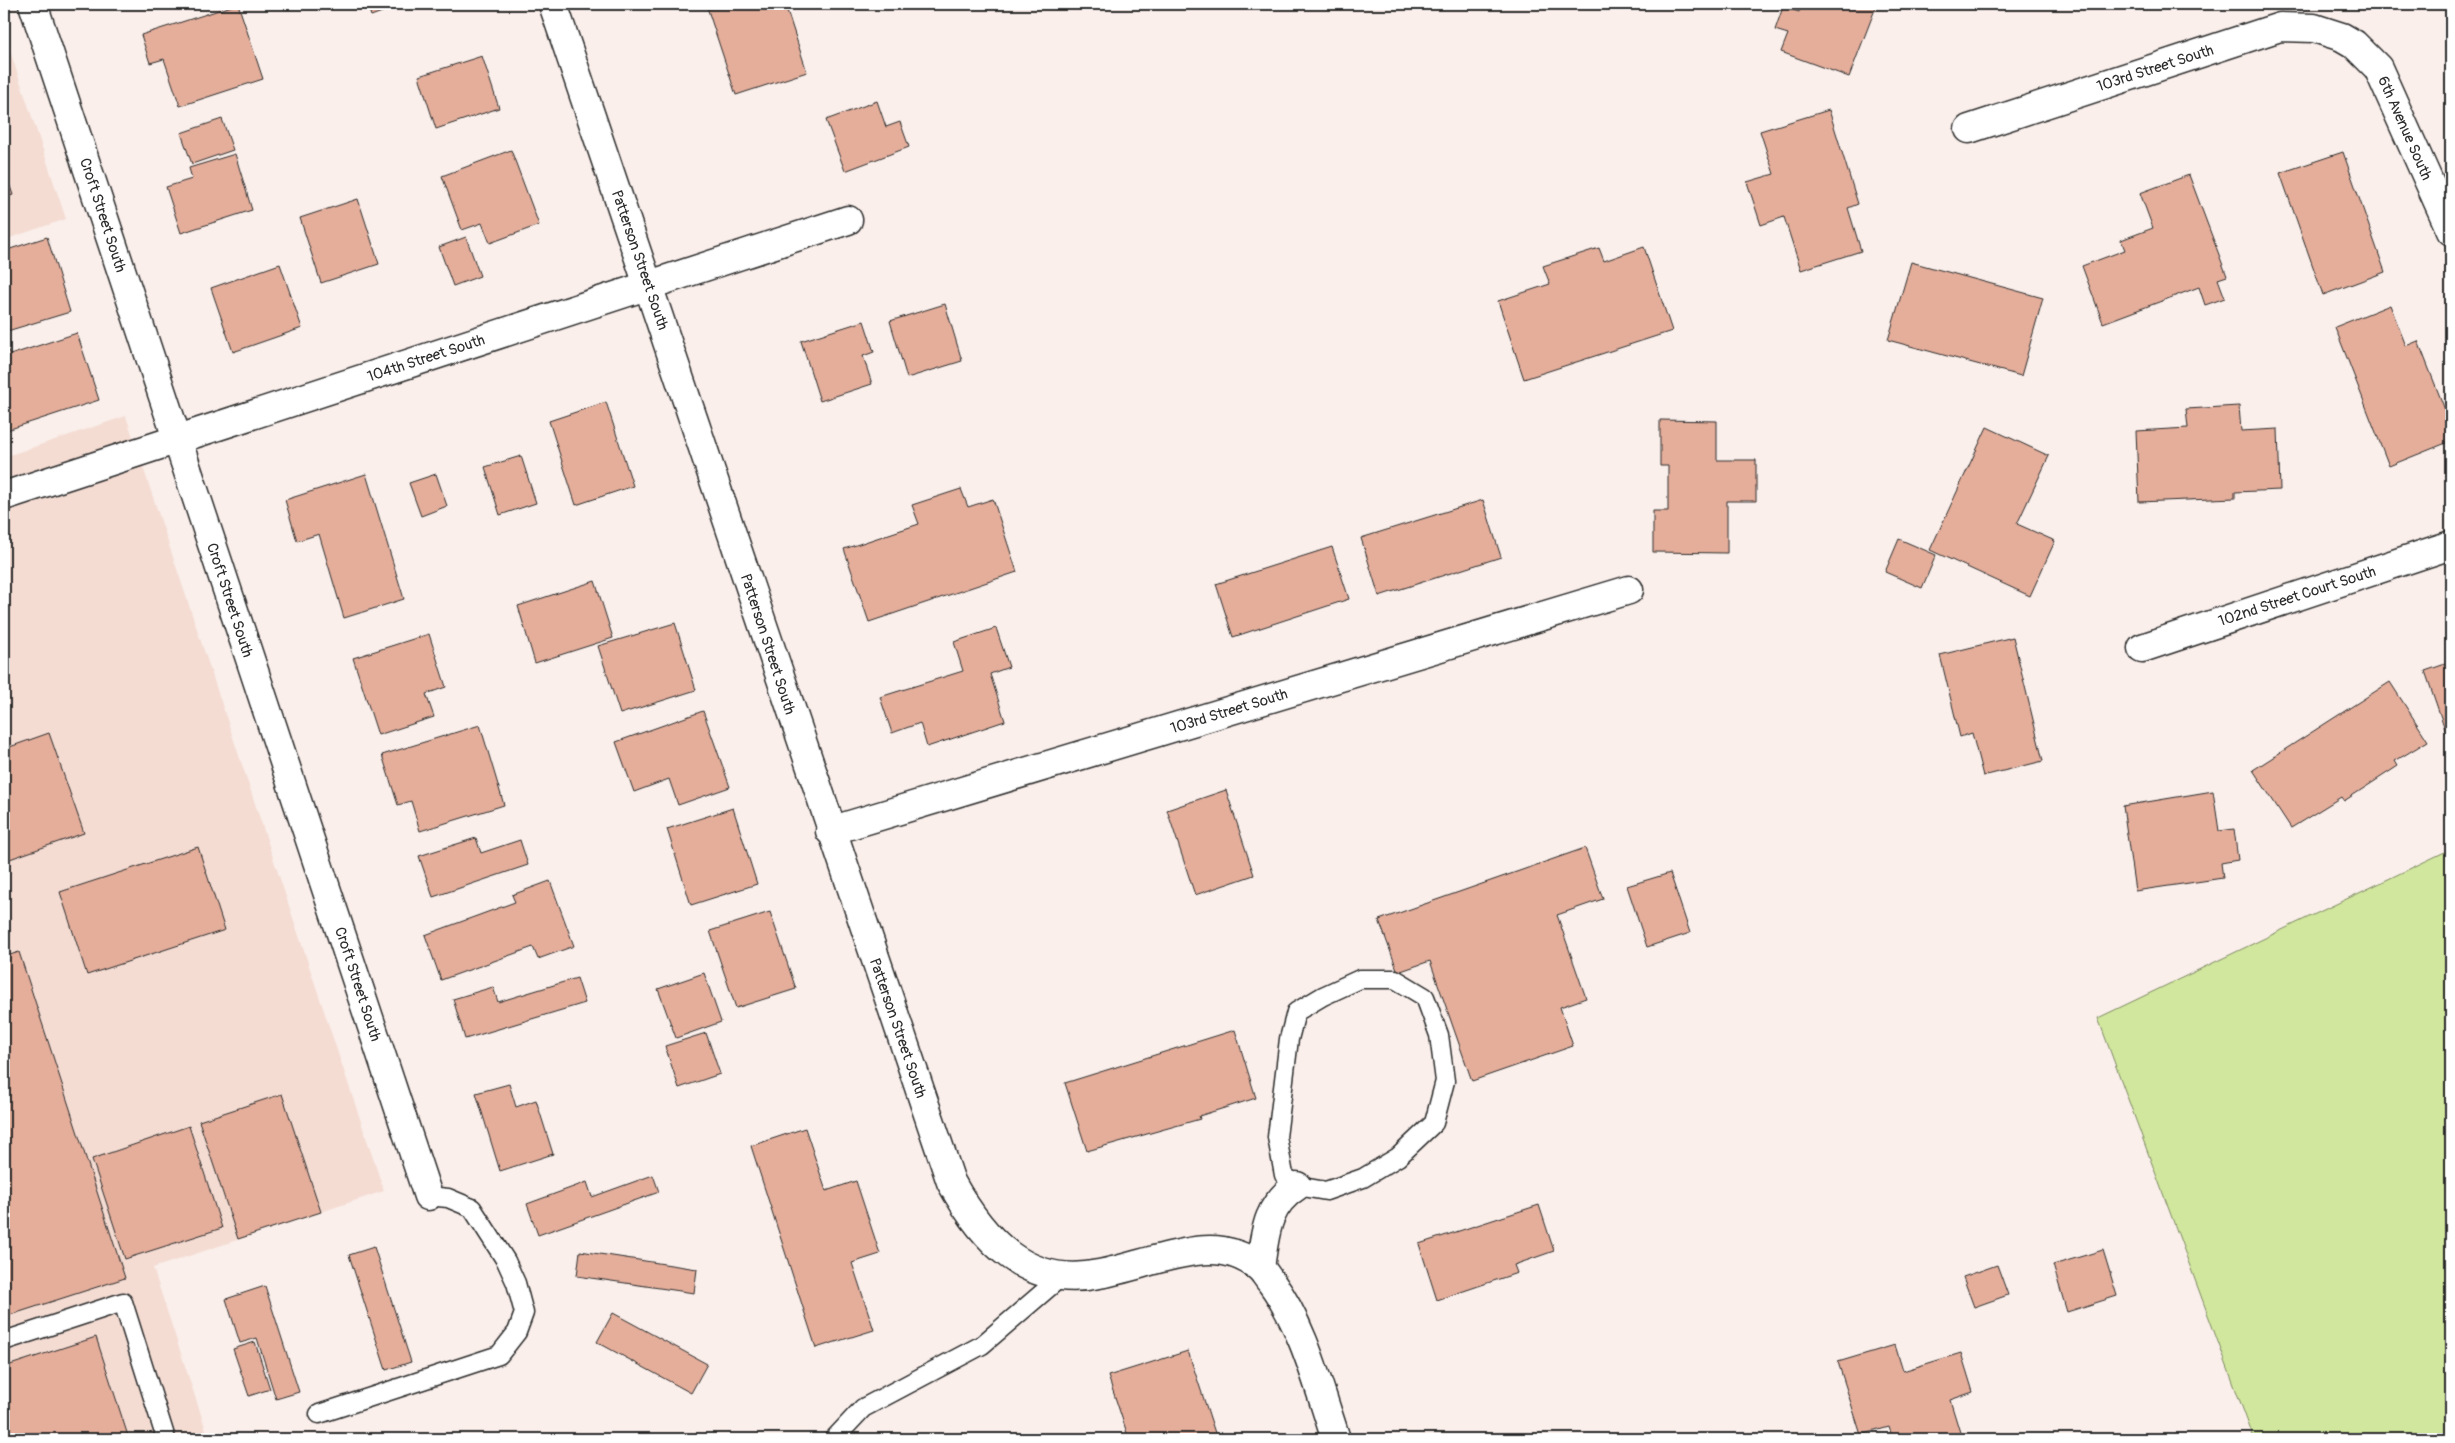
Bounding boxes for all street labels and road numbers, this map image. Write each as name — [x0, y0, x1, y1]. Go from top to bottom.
street label: 103rd Street South — [2094, 41, 2216, 96]
street label: 6th Avenue South — [2373, 73, 2436, 183]
street label: Croft Street South — [75, 156, 130, 275]
street label: Patterson Street South — [607, 188, 672, 333]
street label: 104th Street South — [365, 331, 487, 386]
street label: Croft Street South — [202, 541, 257, 660]
street label: 102nd Street Court South — [2216, 562, 2378, 631]
street label: Patterson Street South — [736, 571, 799, 717]
street label: 103rd Street South — [1168, 685, 1290, 738]
street label: Croft Street South — [330, 925, 385, 1044]
street label: Patterson Street South — [865, 956, 930, 1101]

